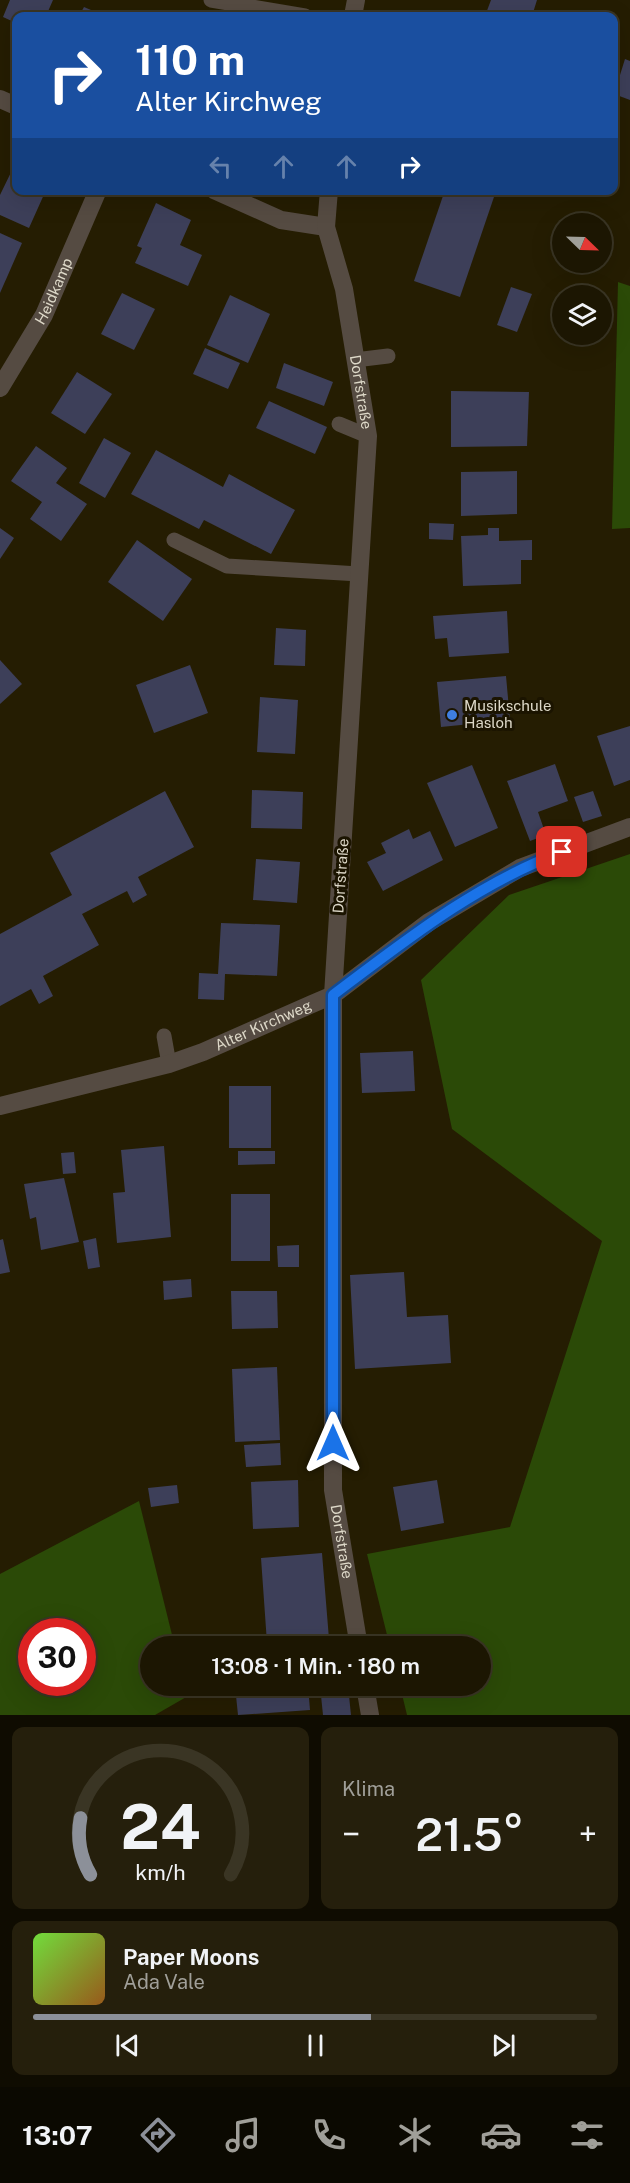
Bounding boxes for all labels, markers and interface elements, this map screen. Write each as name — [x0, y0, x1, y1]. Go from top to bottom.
text: 110 m — [135, 35, 245, 84]
icon: right — [36, 36, 114, 114]
text: Alter Kirchweg — [135, 85, 322, 117]
icon: left — [204, 150, 237, 183]
icon: ahead — [267, 150, 300, 183]
icon: ahead — [330, 150, 363, 183]
icon: right — [393, 150, 426, 183]
north arrow — [552, 213, 612, 273]
map controls — [552, 213, 612, 345]
street label: Heidkamp — [31, 255, 76, 328]
button: layers — [552, 285, 612, 345]
street label: Dorfstraße — [347, 353, 376, 430]
place label: Musikschule Hasloh — [464, 697, 551, 731]
marker: Musikschule Hasloh — [445, 708, 459, 722]
pin — [536, 826, 587, 877]
icon: arrive — [545, 835, 578, 868]
street label: Dorfstraße — [329, 838, 352, 914]
street label: Alter Kirchweg — [212, 996, 314, 1054]
position arrow — [301, 1411, 365, 1475]
street label: Dorfstraße — [328, 1503, 357, 1580]
speed limit sign: 30 — [18, 1618, 96, 1696]
text: 13:08 · 1 Min. · 180 m — [211, 1653, 420, 1679]
text: Klima — [342, 1777, 395, 1801]
text: 24 — [120, 1790, 201, 1863]
text: 21.5° — [415, 1808, 524, 1861]
text: − — [342, 1815, 360, 1853]
text: + — [579, 1815, 597, 1853]
text: km/h — [135, 1860, 186, 1885]
text: Paper Moons — [123, 1944, 259, 1970]
text: Ada Vale — [123, 1970, 205, 1994]
icon: previous — [111, 2029, 144, 2062]
icon: pause — [299, 2029, 332, 2062]
icon: next — [487, 2029, 520, 2062]
icon: directions — [137, 2114, 179, 2156]
icon: music — [222, 2114, 264, 2156]
icon: phone — [308, 2114, 350, 2156]
icon: climate — [394, 2114, 436, 2156]
icon: car — [480, 2114, 522, 2156]
icon: filters — [566, 2114, 608, 2156]
text: 13:07 — [22, 2119, 93, 2151]

